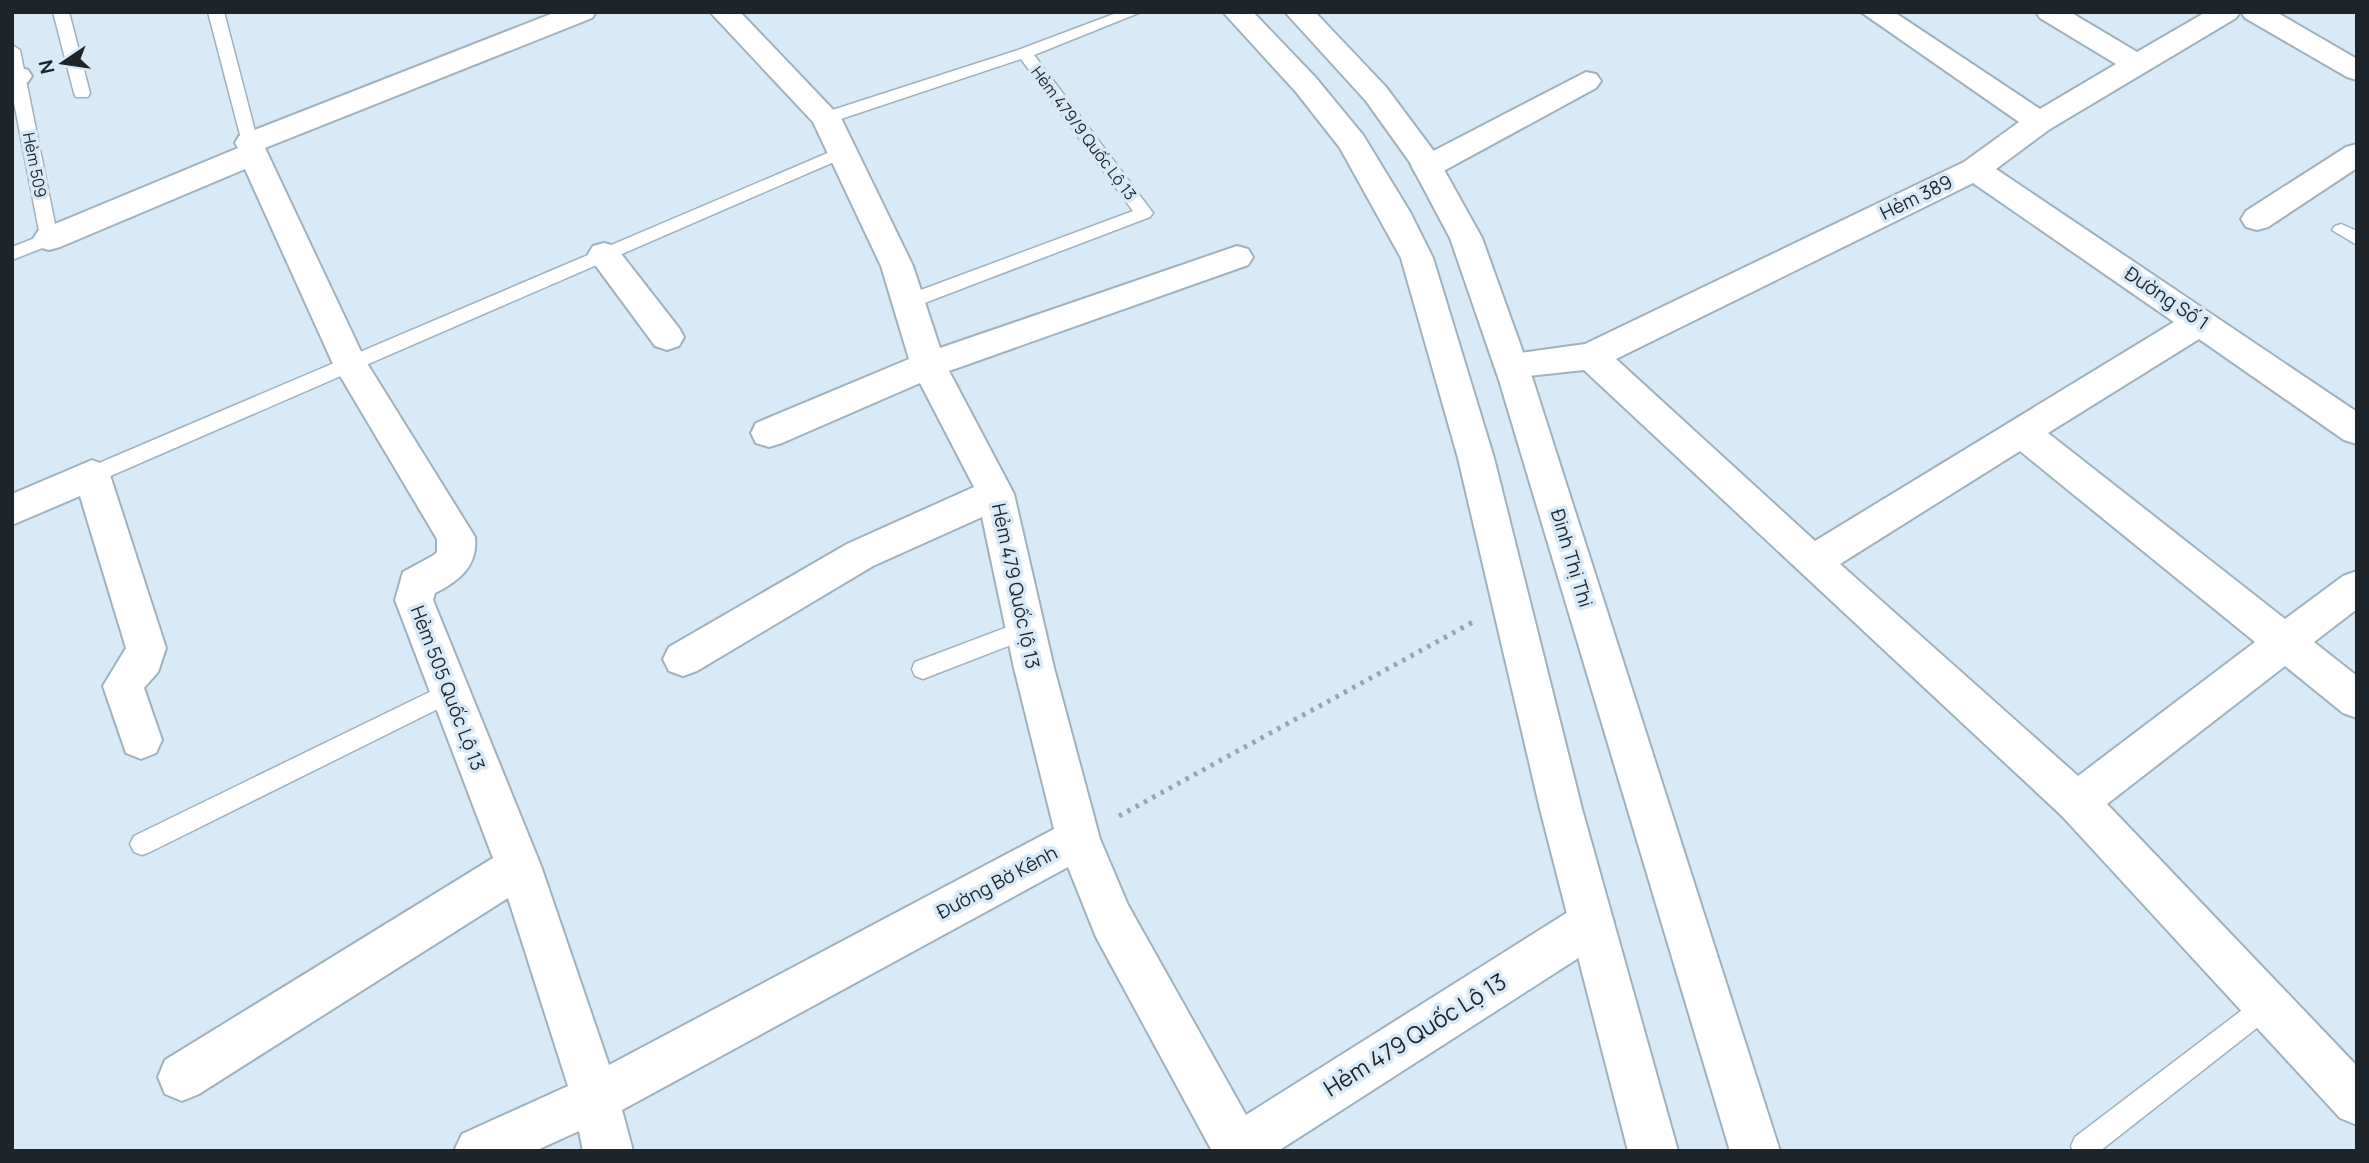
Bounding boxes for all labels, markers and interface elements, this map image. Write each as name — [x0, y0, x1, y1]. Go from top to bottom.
north arrow — [28, 28, 98, 98]
text: N — [32, 57, 61, 76]
street label: Hẻm 479/9 Quốc Lộ 13 — [1026, 62, 1142, 204]
street label: Hẻm 509 — [18, 130, 52, 200]
street label: Hẻm 389 — [1876, 168, 1956, 226]
street label: Đường Số 1 — [2120, 260, 2214, 336]
street label: Hẻm 479 Quốc lộ 13 — [986, 501, 1046, 671]
street label: Đinh Thị Thi — [1545, 506, 1599, 610]
street label: Hẻm 505 Quốc Lộ 13 — [405, 602, 491, 774]
street label: Đường Bờ Kênh — [932, 839, 1062, 925]
street label: Hẻm 479 Quốc Lộ 13 — [1317, 965, 1512, 1103]

